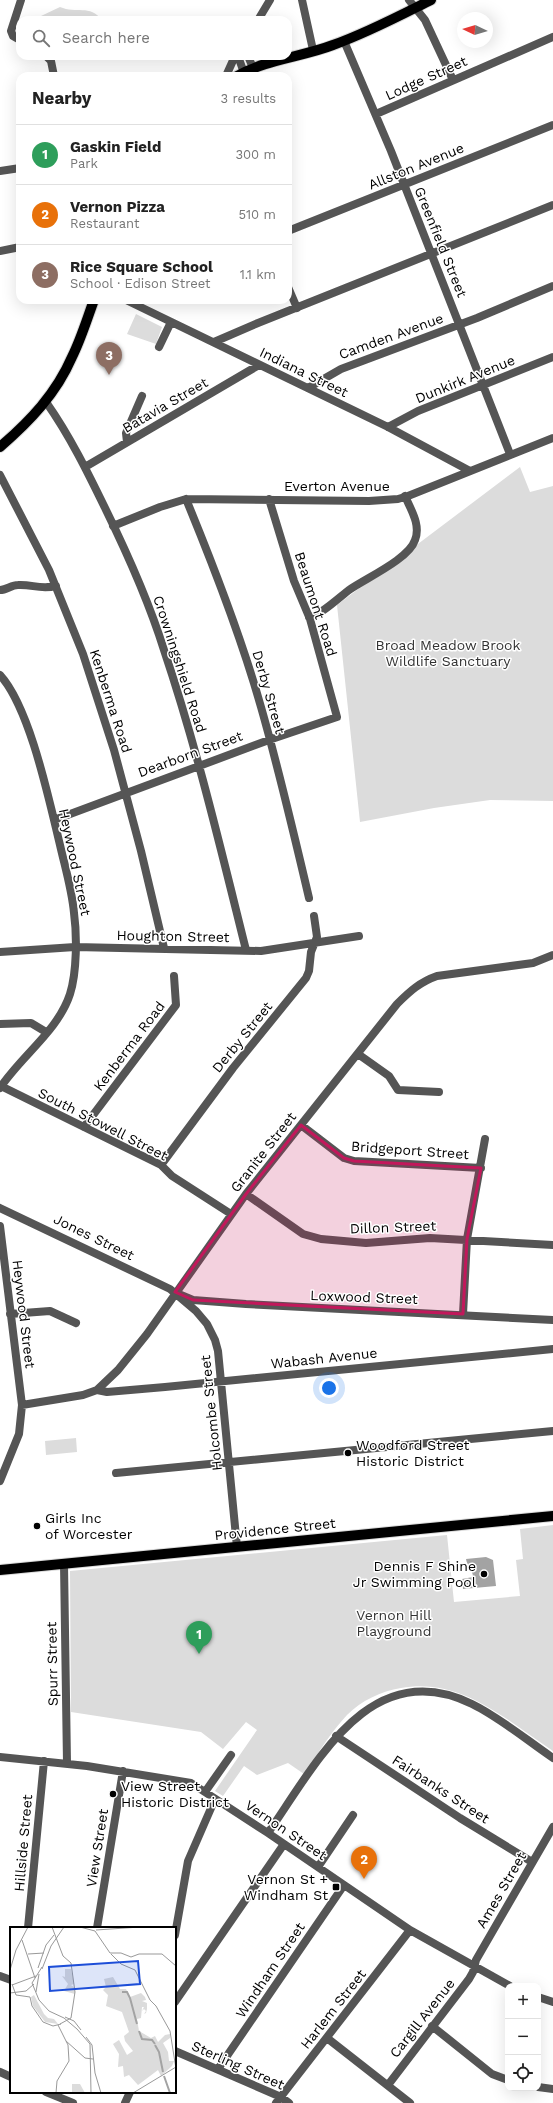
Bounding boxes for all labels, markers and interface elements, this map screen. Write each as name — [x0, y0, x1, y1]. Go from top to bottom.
north arrow — [457, 12, 493, 48]
search box — [16, 16, 292, 60]
icon: search — [30, 27, 52, 49]
text: Search here — [62, 29, 150, 47]
street label: Lodge Street — [383, 53, 469, 103]
text: Nearby — [32, 88, 91, 108]
text: 3 results — [221, 91, 276, 106]
text: Gaskin Field — [70, 138, 161, 156]
street label: Allston Avenue — [366, 140, 466, 192]
text: 1 — [42, 147, 48, 162]
text: 300 m — [235, 147, 276, 162]
text: Park — [70, 156, 98, 171]
street label: Greenfield Street — [412, 184, 470, 300]
text: Vernon Pizza — [70, 198, 165, 216]
text: 2 — [41, 207, 49, 222]
text: 510 m — [238, 207, 276, 222]
text: Restaurant — [70, 216, 140, 231]
text: Rice Square School — [70, 258, 213, 276]
text: 3 — [41, 267, 49, 282]
text: 1.1 km — [240, 267, 276, 282]
text: School · Edison Street — [70, 276, 211, 291]
street label: Camden Avenue — [337, 310, 445, 362]
pin: 3 — [96, 342, 122, 375]
street label: Indiana Street — [257, 344, 351, 400]
street label: Dunkirk Avenue — [413, 352, 517, 406]
street label: Batavia Street — [119, 374, 211, 436]
street label: Everton Avenue — [284, 478, 390, 494]
street label: Beaumont Road — [292, 550, 340, 658]
street label: Crowningshield Road — [150, 593, 210, 735]
park label: Broad Meadow Brook Wildlife Sanctuary — [376, 637, 520, 669]
street label: Kenberma Road — [87, 647, 135, 755]
street label: Derby Street — [249, 648, 289, 736]
street label: Dearborn Street — [135, 728, 245, 780]
street label: Heywood Street — [56, 807, 94, 917]
street label: Houghton Street — [116, 927, 230, 945]
street label: Kenberma Road — [90, 998, 168, 1094]
street label: Derby Street — [209, 998, 275, 1076]
street label: South Stowell Street — [36, 1084, 170, 1164]
street label: Granite Street — [227, 1109, 299, 1195]
street label: Bridgeport Street — [351, 1138, 470, 1162]
street label: Jones Street — [51, 1211, 137, 1263]
street label: Dillon Street — [350, 1217, 437, 1237]
street label: Heywood Street — [9, 1259, 39, 1369]
street label: Loxwood Street — [310, 1287, 418, 1307]
street label: Wabash Avenue — [270, 1344, 378, 1372]
street label: Holcombe Street — [197, 1354, 225, 1472]
your location — [319, 1378, 339, 1398]
place label: Woodford Street Historic District — [356, 1437, 470, 1469]
marker: Woodford Street Historic District — [343, 1448, 353, 1458]
place label: Girls Inc of Worcester — [45, 1510, 133, 1542]
street label: Providence Street — [214, 1515, 337, 1543]
marker: Girls Inc of Worcester — [32, 1521, 42, 1531]
place label: Dennis F Shine Jr Swimming Pool — [353, 1558, 477, 1590]
marker: Dennis F Shine Jr Swimming Pool — [479, 1569, 489, 1579]
park label: Vernon Hill Playground — [356, 1607, 432, 1639]
pin: 1 — [186, 1621, 212, 1654]
street label: Spurr Street — [43, 1622, 61, 1706]
street label: Fairbanks Street — [389, 1752, 493, 1826]
place label: View Street Historic District — [121, 1778, 229, 1810]
marker: View Street Historic District — [108, 1789, 118, 1799]
street label: Hillside Street — [11, 1794, 35, 1892]
street label: Vernon Street — [242, 1797, 330, 1863]
street label: View Street — [83, 1808, 111, 1888]
pin: 2 — [351, 1846, 377, 1879]
street label: Ames Street — [473, 1849, 529, 1931]
place label: Vernon St + Windham St — [244, 1871, 328, 1903]
marker: Vernon St + Windham St — [331, 1882, 341, 1892]
street label: Windham Street — [232, 1919, 308, 2021]
inset map — [10, 1927, 176, 2093]
street label: Harlem Street — [297, 1966, 369, 2052]
street label: Cargill Avenue — [386, 1975, 458, 2061]
map controls — [505, 1983, 541, 2091]
button: + — [505, 1983, 541, 2019]
button: − — [505, 2019, 541, 2055]
street label: Sterling Street — [189, 2037, 287, 2093]
button: locate — [505, 2055, 541, 2091]

